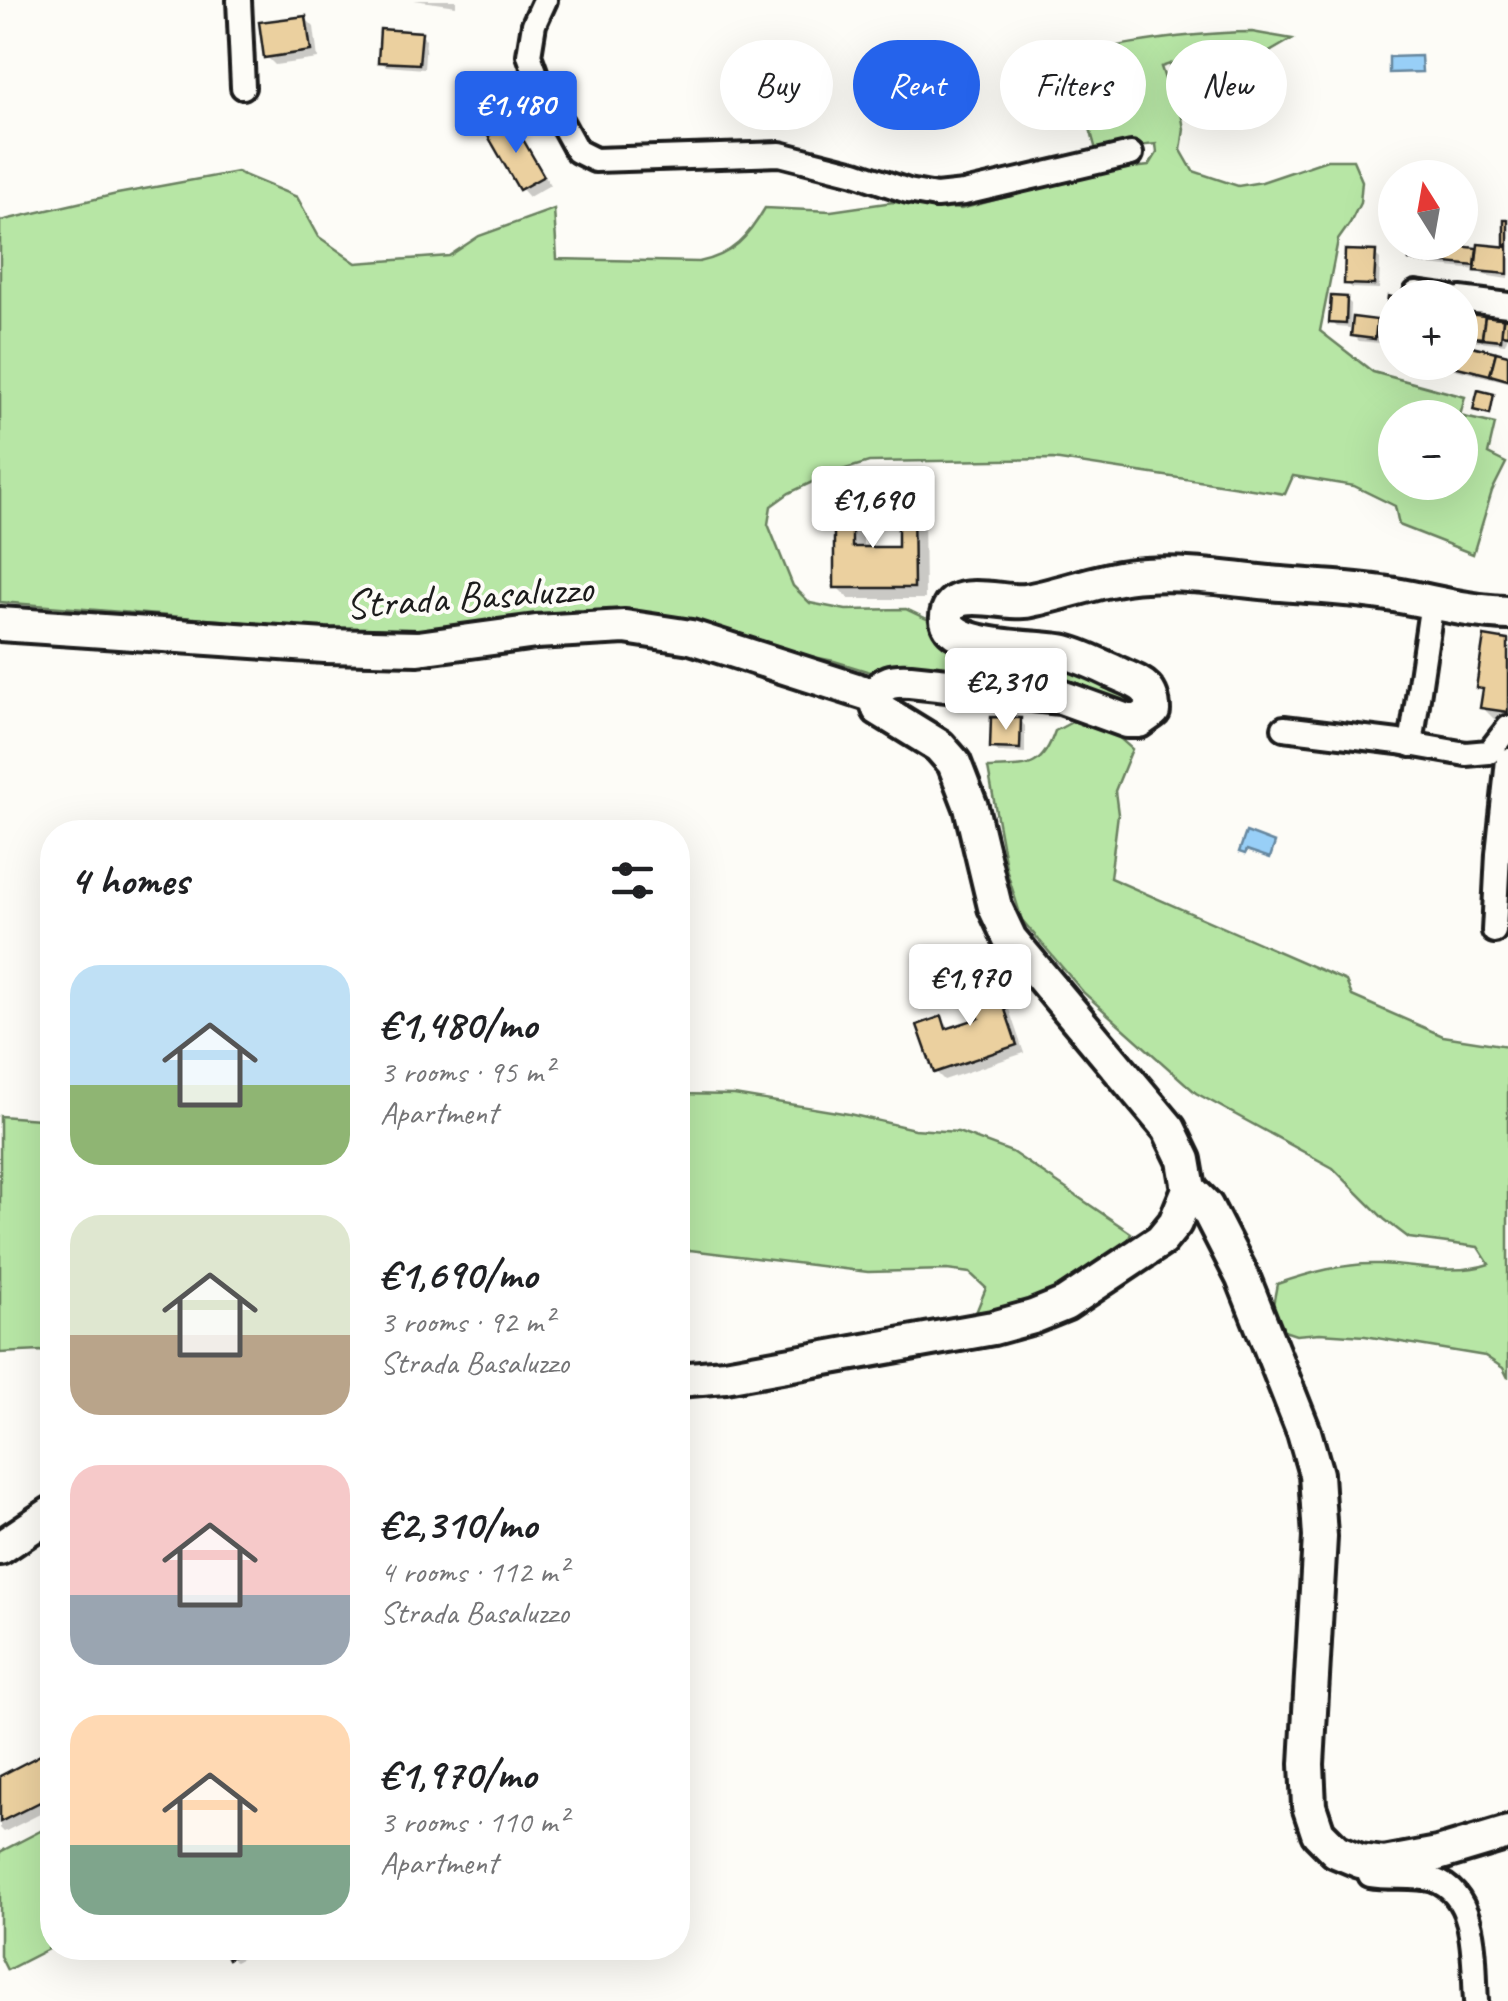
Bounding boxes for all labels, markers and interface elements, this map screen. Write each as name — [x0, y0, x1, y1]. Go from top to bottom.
chip: Buy — [720, 40, 833, 130]
chip: Rent — [853, 40, 980, 130]
chip: Filters — [1000, 40, 1146, 130]
chip: New — [1166, 40, 1287, 130]
pin: €1,480 — [435, 71, 597, 156]
text: €1,480 — [477, 83, 555, 124]
north arrow — [1378, 160, 1478, 260]
map controls — [1378, 160, 1478, 500]
button: + — [1378, 280, 1478, 380]
button: − — [1378, 400, 1478, 500]
pin: €1,690 — [792, 466, 954, 551]
text: €1,690 — [834, 478, 912, 519]
street label: Strada Basaluzzo — [344, 561, 597, 632]
pin: €2,310 — [925, 648, 1087, 733]
text: €2,310 — [967, 660, 1045, 701]
icon: filters — [605, 853, 660, 908]
text: 4 homes — [70, 854, 189, 907]
pin: €1,970 — [889, 944, 1051, 1029]
text: €1,970 — [931, 956, 1009, 997]
text: €1,480/mo — [380, 998, 537, 1051]
icon: home — [150, 1005, 270, 1125]
text: 3 rooms · 95 m² — [380, 1051, 553, 1092]
text: Apartment — [380, 1092, 498, 1133]
text: €1,690/mo — [380, 1248, 537, 1301]
icon: home — [150, 1255, 270, 1375]
text: 3 rooms · 92 m² — [380, 1301, 553, 1342]
text: Strada Basaluzzo — [380, 1342, 569, 1383]
text: €2,310/mo — [380, 1498, 537, 1551]
icon: home — [150, 1505, 270, 1625]
text: 4 rooms · 112 m² — [380, 1551, 567, 1592]
text: Strada Basaluzzo — [380, 1592, 569, 1633]
text: €1,970/mo — [380, 1748, 536, 1801]
icon: home — [150, 1755, 270, 1875]
text: 3 rooms · 110 m² — [380, 1801, 567, 1842]
text: Apartment — [380, 1842, 498, 1883]

